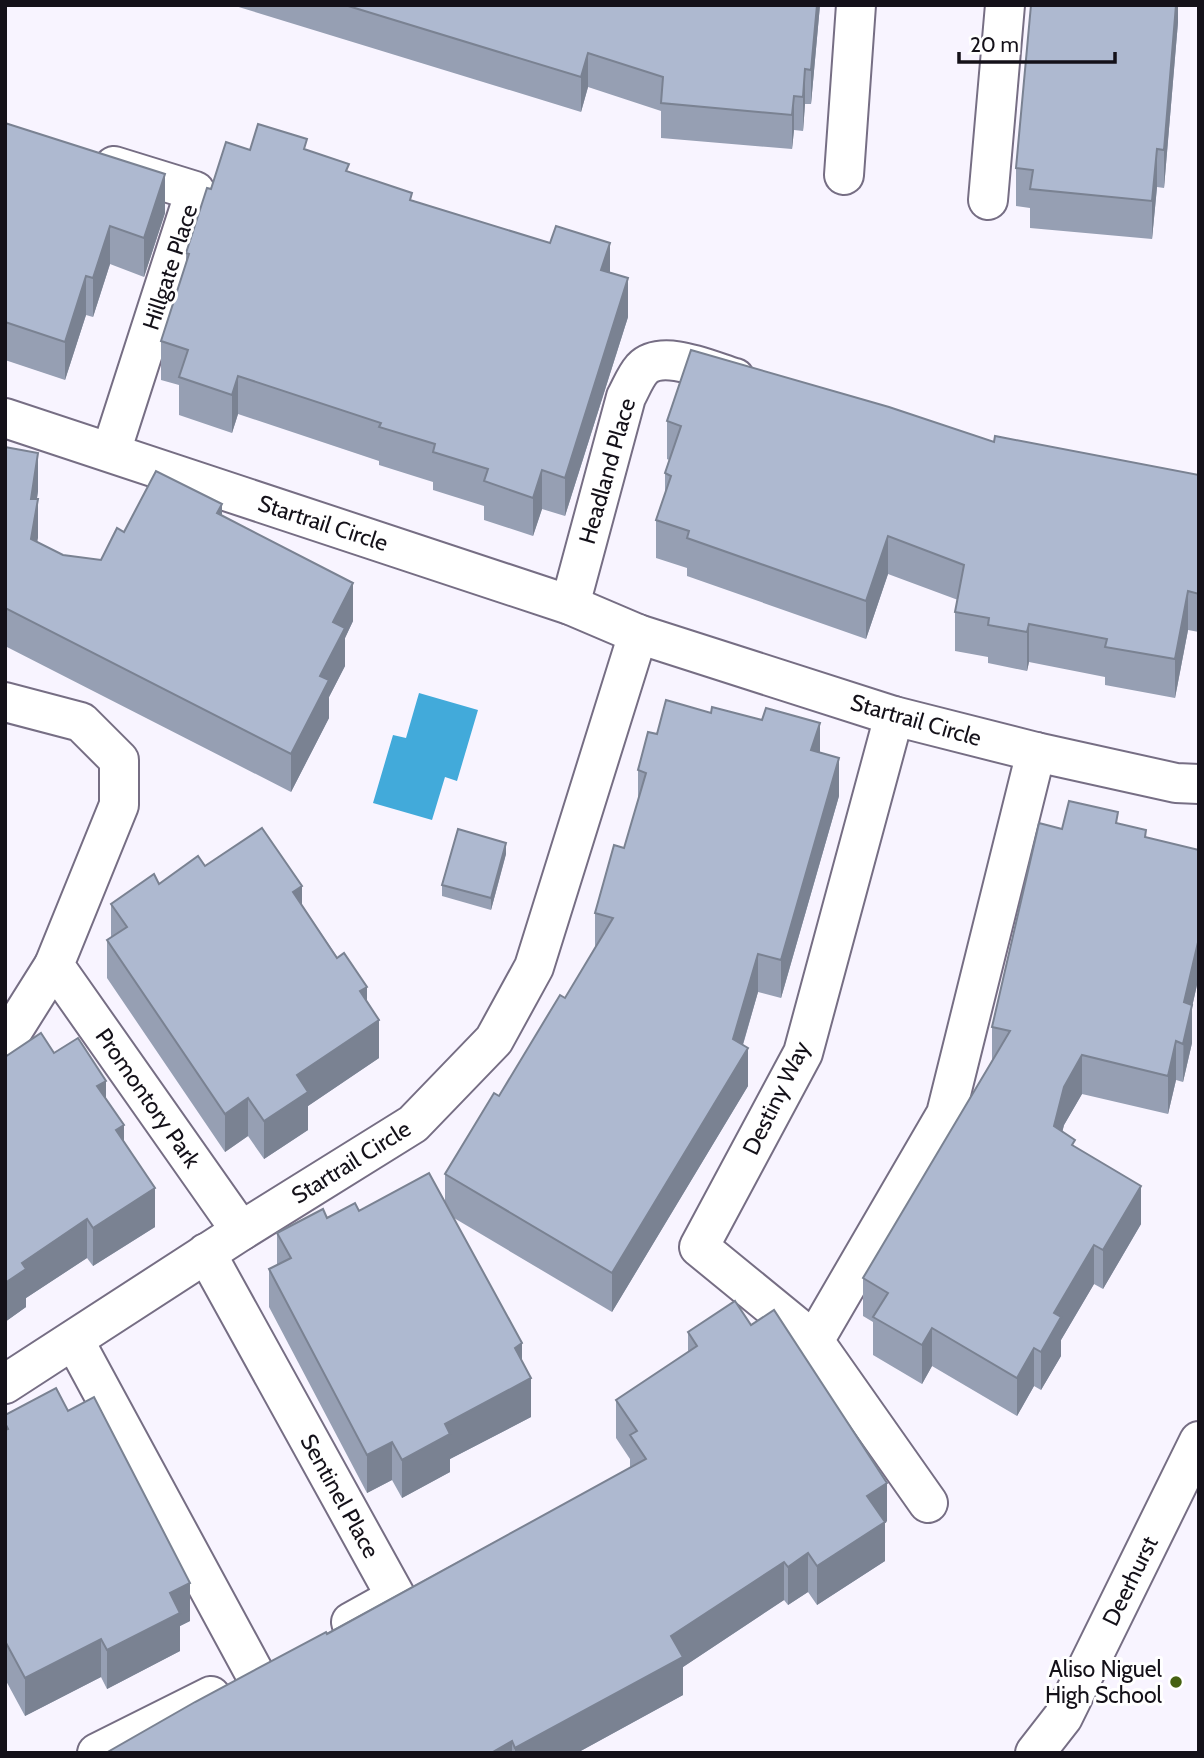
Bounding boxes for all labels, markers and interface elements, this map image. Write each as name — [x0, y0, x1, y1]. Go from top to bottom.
scale bar — [959, 21, 1115, 65]
text: 20 m — [970, 32, 1019, 57]
street label: Hillgate Place — [137, 201, 204, 333]
street label: Headland Place — [573, 395, 641, 547]
street label: Startrail Circle — [255, 489, 392, 557]
street label: Startrail Circle — [847, 688, 985, 752]
street label: Promontory Park — [90, 1023, 207, 1174]
street label: Destiny Way — [736, 1036, 816, 1159]
street label: Startrail Circle — [286, 1114, 416, 1210]
street label: Sentinel Place — [294, 1429, 386, 1563]
street label: Deerhurst — [1096, 1531, 1164, 1630]
place label: Aliso Niguel High School — [1045, 1655, 1163, 1709]
marker: Aliso Niguel High School — [1168, 1674, 1184, 1690]

